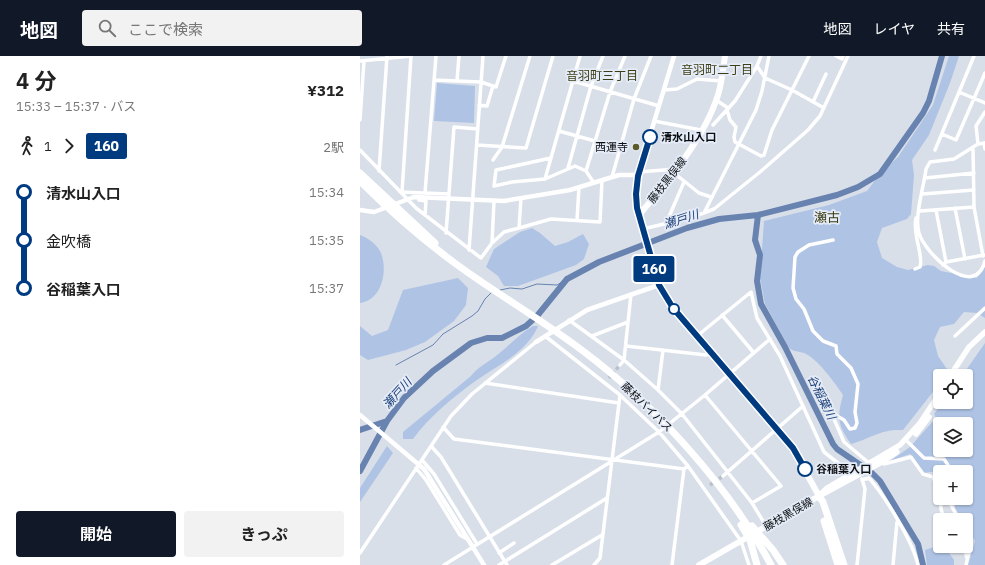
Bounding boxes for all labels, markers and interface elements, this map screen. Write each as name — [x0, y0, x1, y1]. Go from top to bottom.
search box — [82, 10, 362, 46]
icon: search — [96, 17, 118, 39]
text: 地図 — [20, 18, 58, 42]
text: ここで検索 — [128, 20, 203, 39]
text: 地図 — [823, 20, 851, 38]
text: レイヤ — [873, 20, 915, 38]
text: 共有 — [937, 20, 965, 38]
district label: 音羽町二丁目 — [681, 62, 753, 77]
text: 4 分 — [16, 66, 56, 95]
district label: 音羽町三丁目 — [566, 68, 638, 83]
text: ¥312 — [307, 81, 344, 100]
text: 15:33 – 15:37 · バス — [16, 98, 136, 115]
marker: 清水山入口 — [642, 129, 658, 145]
place label: 清水山入口 — [661, 130, 716, 144]
icon: walk — [16, 135, 38, 157]
icon: forward — [58, 135, 80, 157]
text: 160 — [94, 137, 119, 155]
text: 1 — [44, 138, 52, 155]
text: 2駅 — [323, 139, 344, 156]
place label: 西運寺 — [595, 140, 628, 154]
marker: 西運寺 — [631, 142, 641, 152]
street label: 藤枝黒俣線 — [645, 154, 689, 206]
text: 清水山入口 — [46, 184, 121, 203]
text: 15:34 — [309, 184, 344, 201]
water label: 瀬戸川 — [662, 206, 702, 232]
district label: 瀬古 — [814, 209, 840, 226]
text: 金吹橋 — [46, 232, 91, 251]
text: 15:35 — [309, 232, 344, 249]
line badge: 160 — [631, 256, 677, 282]
text: 160 — [641, 260, 667, 278]
text: 谷稲葉入口 — [46, 280, 121, 299]
text: 15:37 — [309, 280, 344, 297]
unlabelled marker — [668, 303, 680, 315]
map controls — [933, 369, 973, 553]
button: locate — [933, 369, 973, 409]
water label: 谷稲葉川 — [805, 372, 840, 424]
water label: 瀬戸川 — [379, 373, 416, 411]
street label: 藤枝バイパス — [618, 379, 676, 435]
button: layers — [933, 417, 973, 457]
marker: 谷稲葉入口 — [797, 461, 813, 477]
place label: 谷稲葉入口 — [816, 462, 871, 476]
button: + — [933, 465, 973, 505]
street label: 藤枝黒俣線 — [761, 494, 815, 534]
button: 開始 — [16, 511, 176, 557]
button: きっぷ — [184, 511, 344, 557]
button: − — [933, 513, 973, 553]

